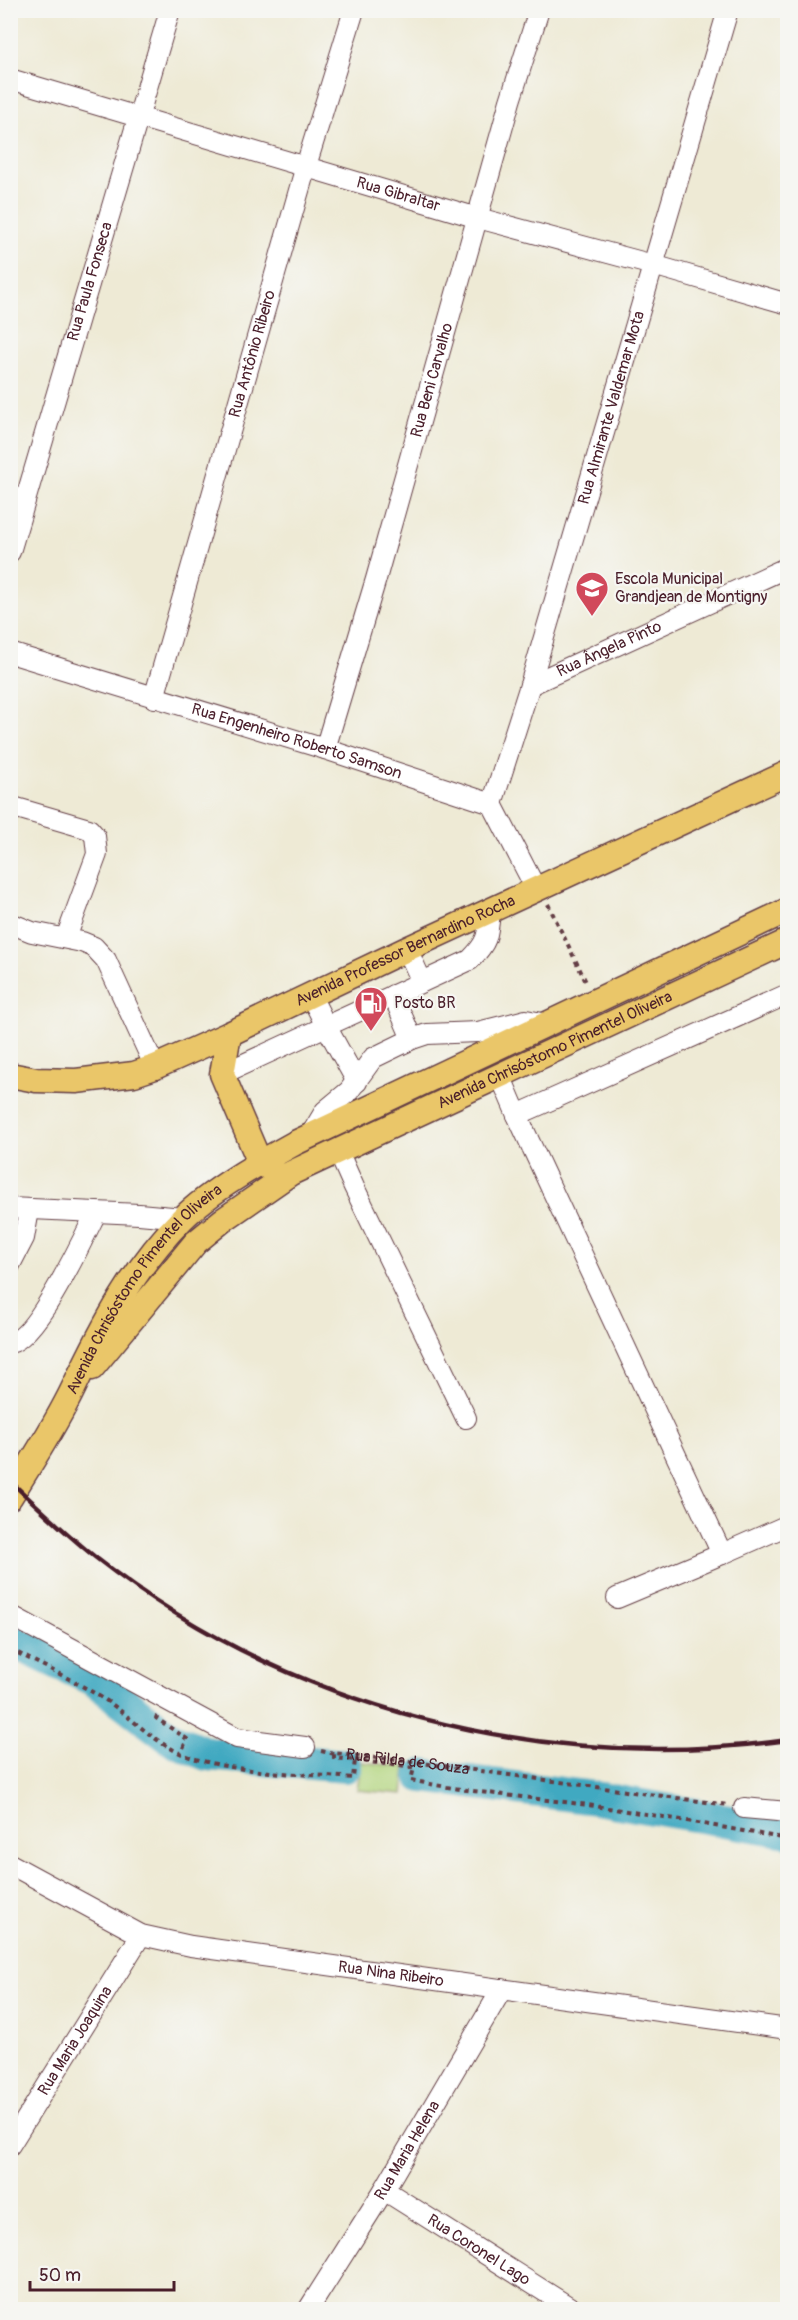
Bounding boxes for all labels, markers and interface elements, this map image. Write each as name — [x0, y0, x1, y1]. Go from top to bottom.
street label: Rua Gibraltar — [354, 172, 443, 216]
street label: Rua Paula Fonseca — [63, 220, 117, 343]
street label: Rua Antônio Ribeiro — [225, 287, 280, 420]
street label: Rua Almirante Valdemar Mota — [574, 309, 649, 507]
street label: Rua Beni Carvalho — [406, 320, 457, 440]
place label: Escola Municipal Grandjean de Montigny — [615, 569, 768, 607]
school or university icon: Escola Municipal Grandjean de Montigny — [574, 570, 610, 617]
street label: Rua Ângela Pinto — [553, 616, 665, 681]
street label: Rua Engenheiro Roberto Samson — [189, 699, 404, 784]
street label: Avenida Professor Bernardino Rocha — [292, 890, 518, 1011]
fuel station icon: Posto BR — [353, 985, 389, 1032]
street label: Avenida Chrisóstomo Pimentel Oliveira — [434, 986, 675, 1113]
place label: Posto BR — [394, 993, 455, 1013]
street label: Avenida Chrisóstomo Pimentel Oliveira — [62, 1180, 226, 1397]
street label: Rua Rilda de Souza — [345, 1744, 471, 1779]
street label: Rua Nina Ribeiro — [337, 1957, 445, 1991]
street label: Rua Maria Joaquina — [33, 1982, 117, 2099]
street label: Rua Maria Helena — [370, 2097, 444, 2204]
street label: Rua Coronel Lago — [423, 2210, 534, 2290]
scale bar — [30, 2254, 174, 2292]
text: 50 m — [39, 2264, 81, 2287]

